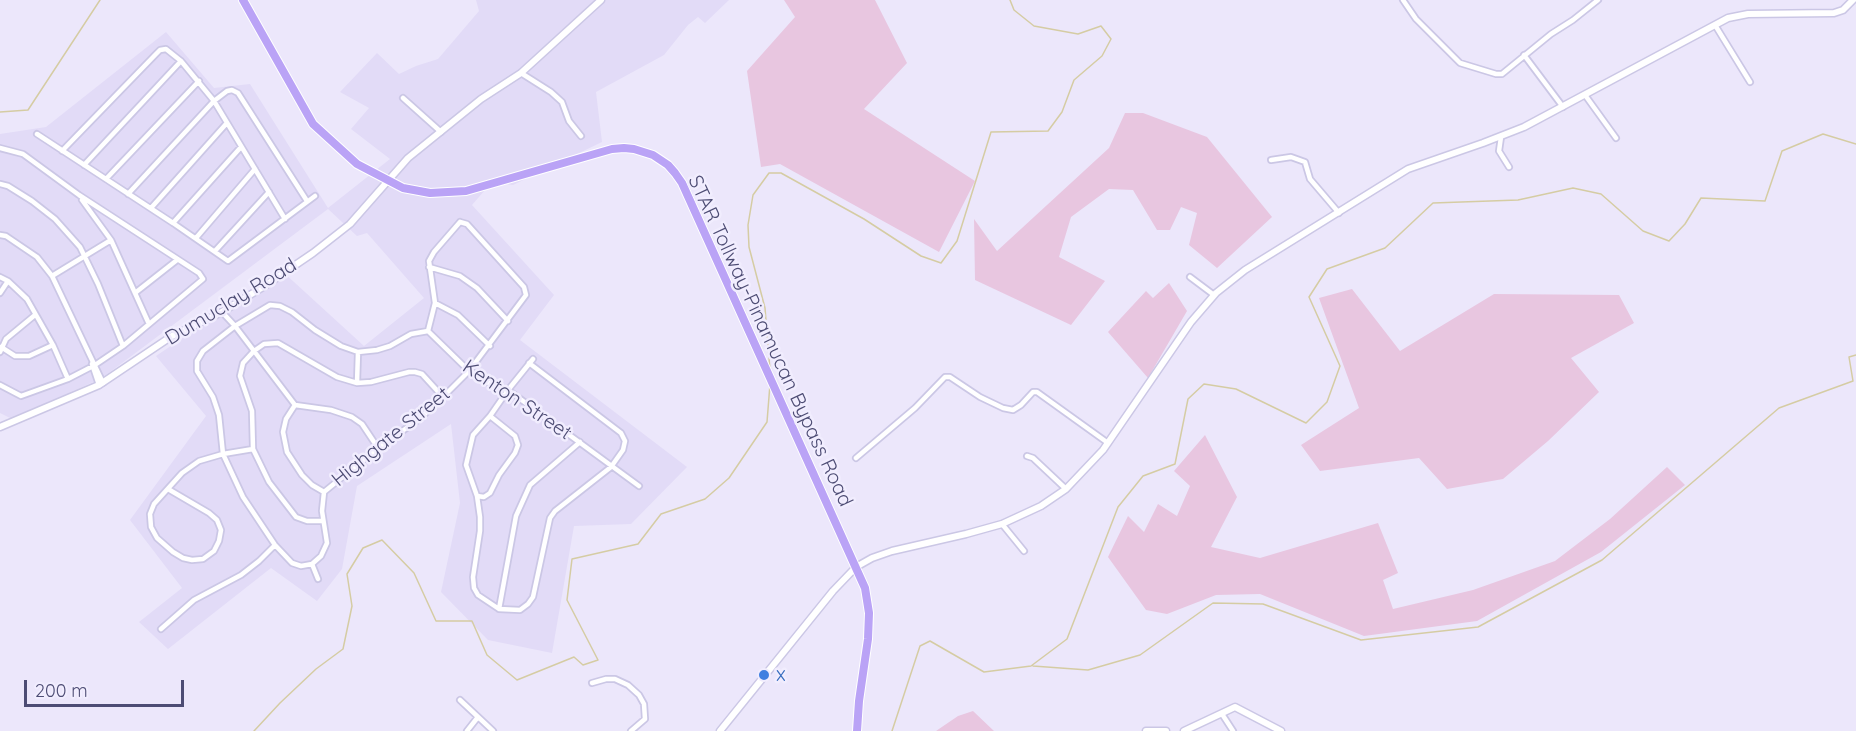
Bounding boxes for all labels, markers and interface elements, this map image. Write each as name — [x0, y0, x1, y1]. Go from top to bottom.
street label: STAR Tollway-Pinamucan Bypass Road — [682, 172, 858, 510]
street label: Dumuclay Road — [161, 253, 301, 351]
street label: Kenton Street — [458, 355, 576, 445]
street label: Highgate Street — [327, 382, 455, 492]
place label: x — [776, 663, 786, 687]
scale bar — [27, 668, 188, 706]
marker: x — [757, 668, 771, 682]
text: 200 m — [35, 679, 88, 702]

